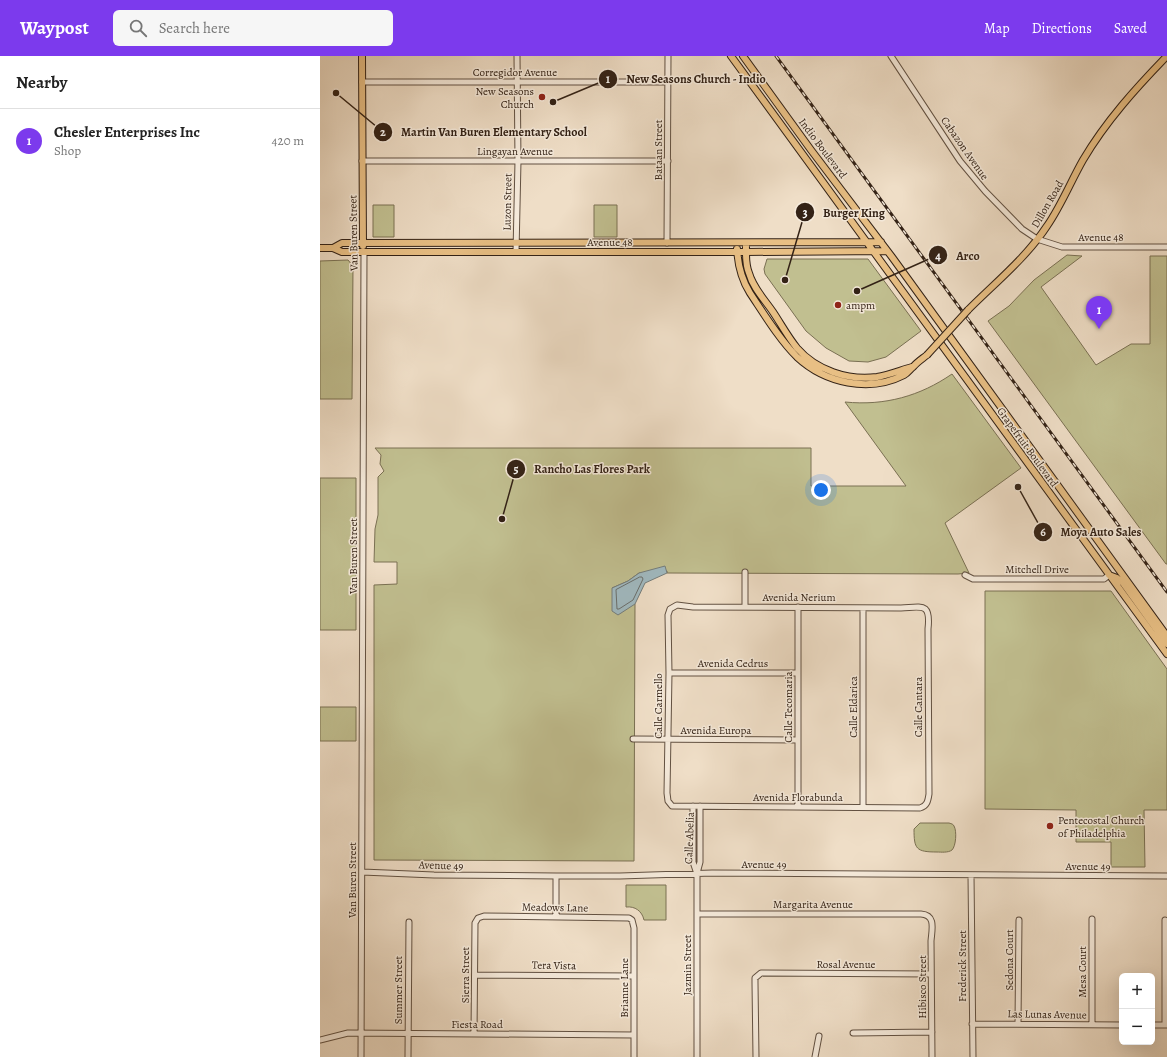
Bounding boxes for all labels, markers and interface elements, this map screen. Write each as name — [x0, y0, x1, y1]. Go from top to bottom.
search box — [113, 10, 393, 46]
text: Waypost — [20, 15, 89, 41]
icon: search — [127, 17, 149, 39]
text: Search here — [159, 18, 230, 38]
text: Map — [984, 19, 1010, 38]
text: Directions — [1032, 19, 1092, 38]
text: Saved — [1114, 19, 1147, 38]
street label: Corregidor Avenue — [473, 65, 557, 80]
callout: New Seasons Church - Indio — [598, 67, 774, 91]
text: Nearby — [16, 71, 67, 94]
text: 1 — [606, 71, 611, 87]
text: New Seasons Church - Indio — [626, 71, 766, 87]
place label: New Seasons Church — [475, 84, 534, 112]
marker: New Seasons Church — [537, 92, 547, 102]
street label: Cabazon Avenue — [937, 114, 992, 183]
street label: Indio Boulevard — [795, 115, 850, 182]
street label: Bataan Street — [651, 119, 666, 180]
callout: Martin Van Buren Elementary School — [373, 120, 595, 144]
text: Chesler Enterprises Inc — [54, 122, 200, 142]
text: 2 — [380, 124, 386, 140]
text: Martin Van Buren Elementary School — [401, 124, 588, 140]
text: 1 — [27, 132, 31, 149]
text: 420 m — [272, 132, 304, 149]
text: Shop — [54, 142, 81, 159]
street label: Lingayan Avenue — [477, 144, 553, 159]
street label: Luzon Street — [500, 173, 516, 231]
street label: Dillon Road — [1028, 178, 1067, 231]
street label: Van Buren Street — [345, 195, 362, 272]
callout: Burger King — [795, 200, 893, 224]
text: 3 — [802, 205, 808, 221]
text: Burger King — [823, 205, 886, 221]
street label: Avenue 48 — [1077, 230, 1124, 245]
street label: Avenue 48 — [586, 235, 633, 250]
callout: Arco — [928, 243, 988, 267]
text: 4 — [935, 248, 941, 264]
text: Arco — [955, 248, 980, 264]
pin: 1 — [1086, 296, 1112, 329]
place label: ampm — [846, 298, 875, 313]
marker: ampm — [833, 300, 843, 310]
street label: Grapefruit Boulevard — [994, 404, 1062, 490]
callout: Rancho Las Flores Park — [506, 457, 658, 481]
text: 5 — [513, 461, 519, 477]
text: Rancho Las Flores Park — [534, 461, 651, 477]
your location — [811, 480, 831, 500]
street label: Van Buren Street — [346, 518, 361, 595]
callout: Moya Auto Sales — [1033, 520, 1150, 544]
text: 6 — [1040, 524, 1046, 540]
text: Moya Auto Sales — [1061, 524, 1142, 540]
street label: Mitchell Drive — [1005, 562, 1069, 577]
street label: Avenida Nerium — [761, 590, 836, 605]
street label: Avenida Cedrus — [697, 656, 768, 671]
street label: Calle Tecomaria — [781, 670, 796, 743]
street label: Calle Carmello — [651, 673, 666, 739]
street label: Calle Eldarica — [846, 675, 861, 738]
street label: Calle Cantara — [911, 676, 926, 737]
street label: Avenida Europa — [680, 723, 752, 738]
street label: Avenida Florabunda — [752, 790, 844, 805]
street label: Calle Abelia — [681, 811, 698, 864]
place label: Pentecostal Church of Philadelphia — [1058, 813, 1145, 841]
marker: Pentecostal Church of Philadelphia — [1045, 821, 1055, 831]
street label: Van Buren Street — [345, 842, 360, 919]
street label: Avenue 49 — [417, 857, 464, 874]
street label: Avenue 49 — [741, 857, 786, 872]
street label: Avenue 49 — [1065, 859, 1110, 874]
street label: Margarita Avenue — [773, 897, 853, 912]
street label: Meadows Lane — [522, 899, 588, 916]
street label: Sedona Court — [1002, 929, 1017, 991]
street label: Frederick Street — [955, 930, 970, 1002]
street label: Jazmin Street — [680, 934, 695, 995]
street label: Sierra Street — [458, 946, 473, 1003]
street label: Mesa Court — [1075, 946, 1090, 998]
street label: Summer Street — [391, 955, 406, 1024]
street label: Hibisco Street — [915, 955, 930, 1019]
street label: Rosal Avenue — [816, 957, 876, 972]
street label: Tera Vista — [532, 958, 577, 973]
street label: Brianne Lane — [617, 958, 632, 1018]
map controls — [1119, 973, 1155, 1045]
button: + — [1119, 973, 1155, 1009]
street label: Las Lunas Avenue — [1007, 1006, 1087, 1023]
button: − — [1119, 1009, 1155, 1045]
street label: Fiesta Road — [451, 1017, 503, 1032]

